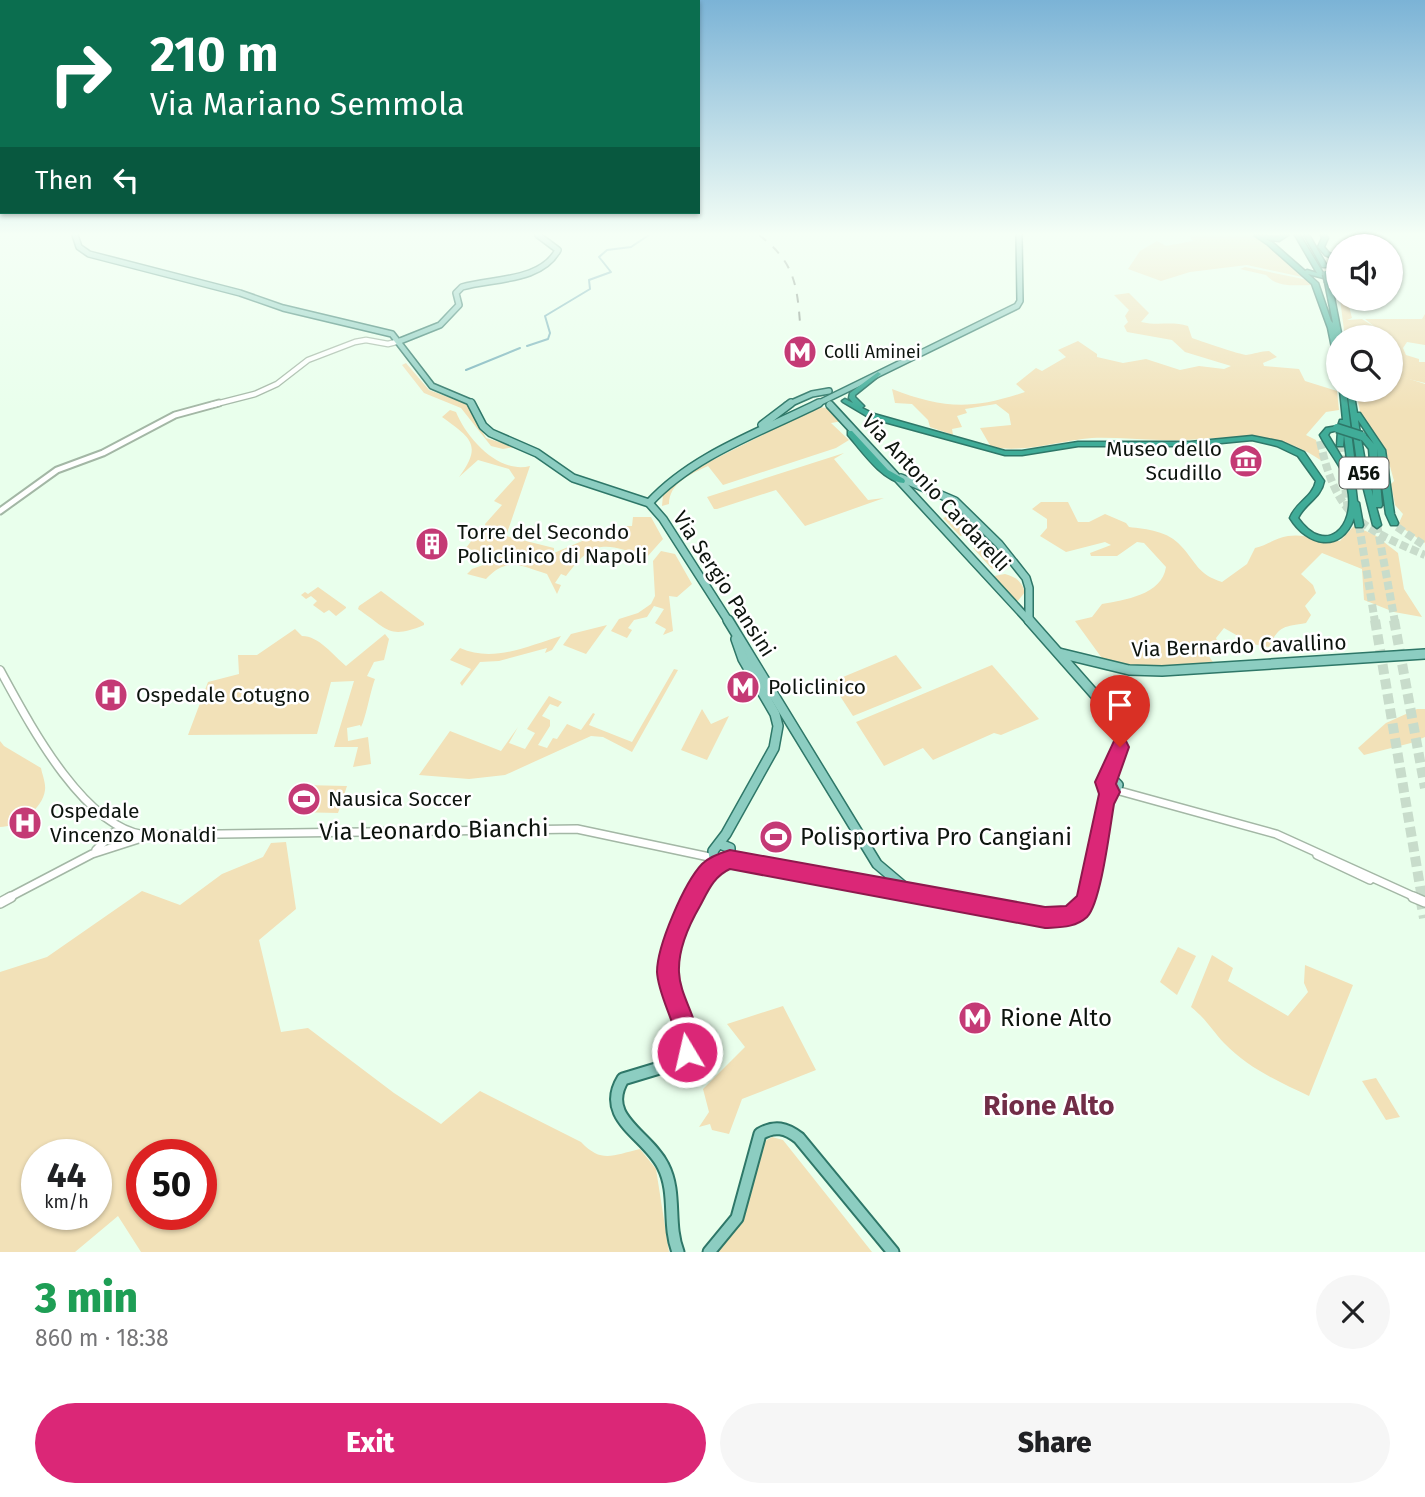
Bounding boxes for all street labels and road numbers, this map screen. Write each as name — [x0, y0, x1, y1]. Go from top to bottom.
street label: Via Antonio Cardarelli — [856, 409, 1016, 577]
road number: A56 — [1340, 458, 1388, 488]
street label: Via Sergio Pansini — [667, 506, 781, 662]
street label: Via Bernardo Cavallino — [1131, 629, 1347, 663]
street label: Via Leonardo Bianchi — [319, 814, 549, 846]

